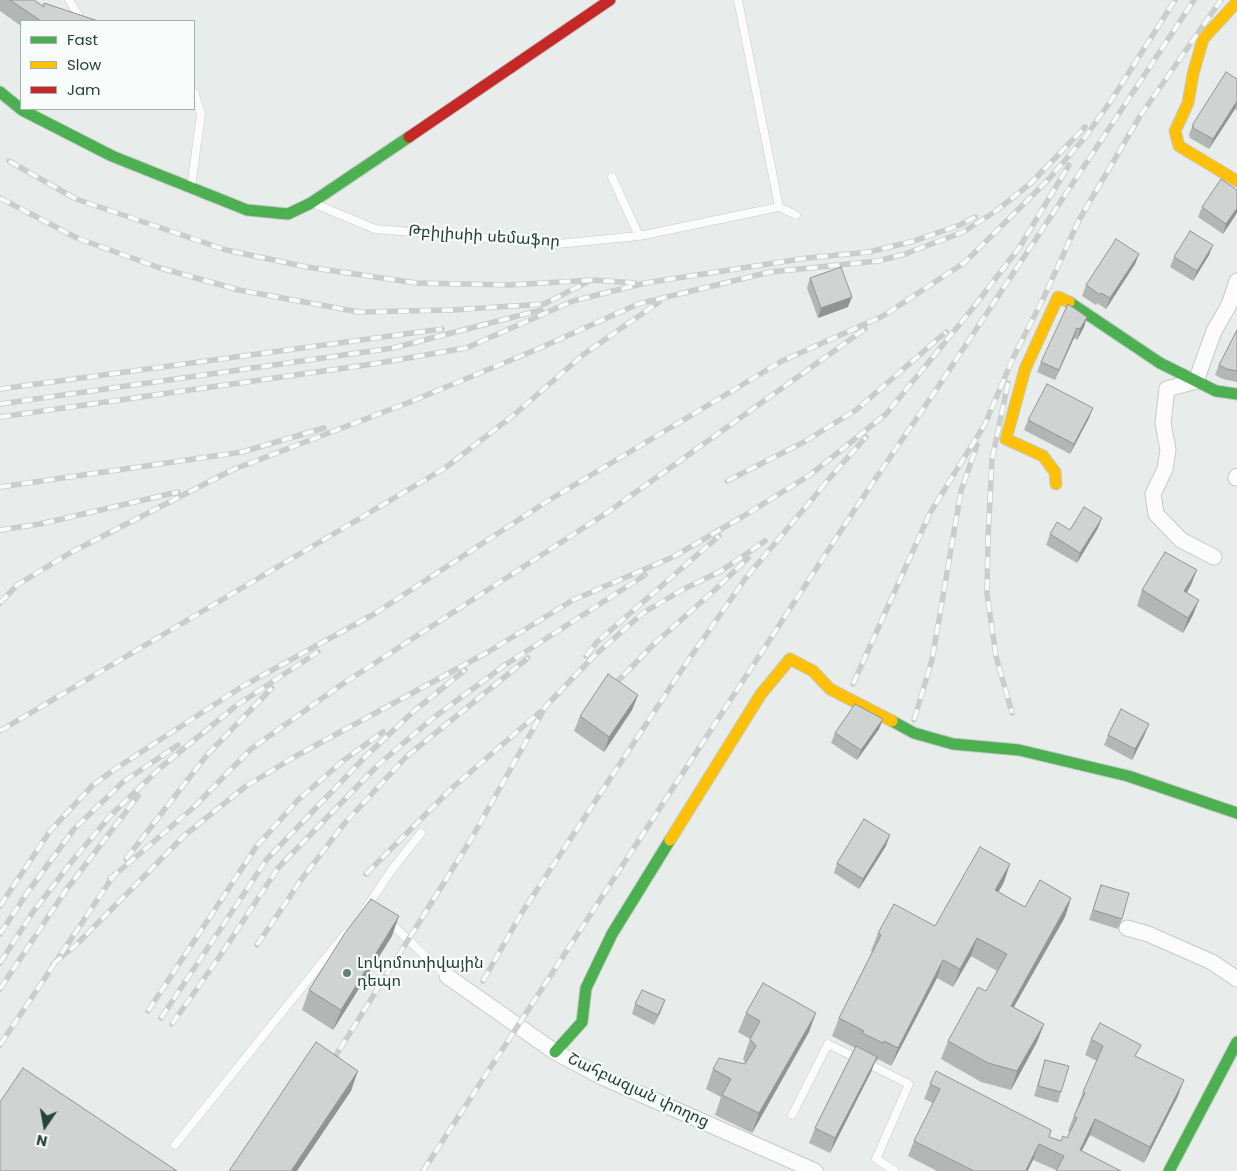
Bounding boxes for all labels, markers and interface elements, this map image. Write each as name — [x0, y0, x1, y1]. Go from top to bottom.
legend — [20, 20, 195, 110]
text: Fast — [67, 29, 98, 50]
text: Slow — [67, 54, 101, 75]
text: Jam — [67, 79, 101, 100]
street label: Թբիլիսիի սեմաֆոր — [408, 222, 560, 252]
place label: Լոկոմոտիվային դեպո — [357, 954, 484, 992]
marker: Լոկոմոտիվային դեպո — [341, 967, 353, 979]
street label: Շահբազյան փողոց — [564, 1050, 712, 1132]
north arrow — [20, 1101, 70, 1151]
text: N — [35, 1130, 49, 1152]

